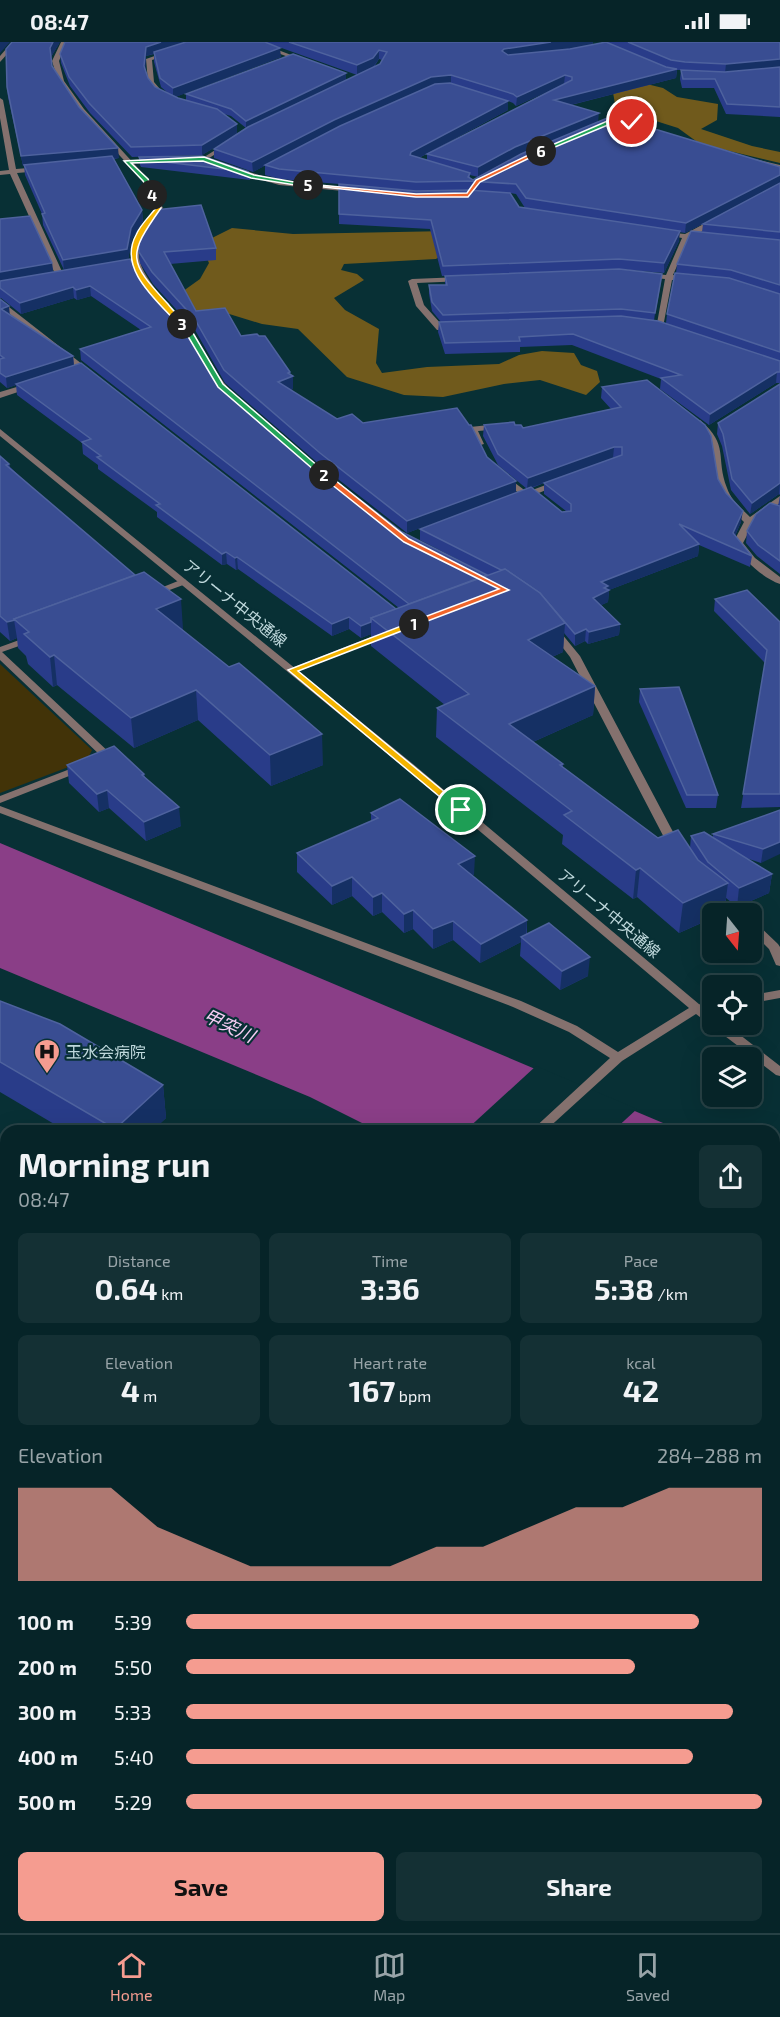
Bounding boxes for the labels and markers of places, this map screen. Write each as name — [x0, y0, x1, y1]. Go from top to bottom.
pin — [606, 96, 657, 147]
pin: 6 — [526, 136, 556, 166]
pin: 5 — [293, 170, 323, 200]
pin: 4 — [137, 180, 167, 210]
pin: 3 — [167, 309, 197, 339]
pin: 2 — [309, 460, 339, 490]
pin: 1 — [399, 609, 429, 639]
pin — [435, 784, 486, 835]
hospital icon: 玉水会病院 — [32, 1037, 62, 1075]
place label: 玉水会病院 — [66, 1042, 146, 1061]

